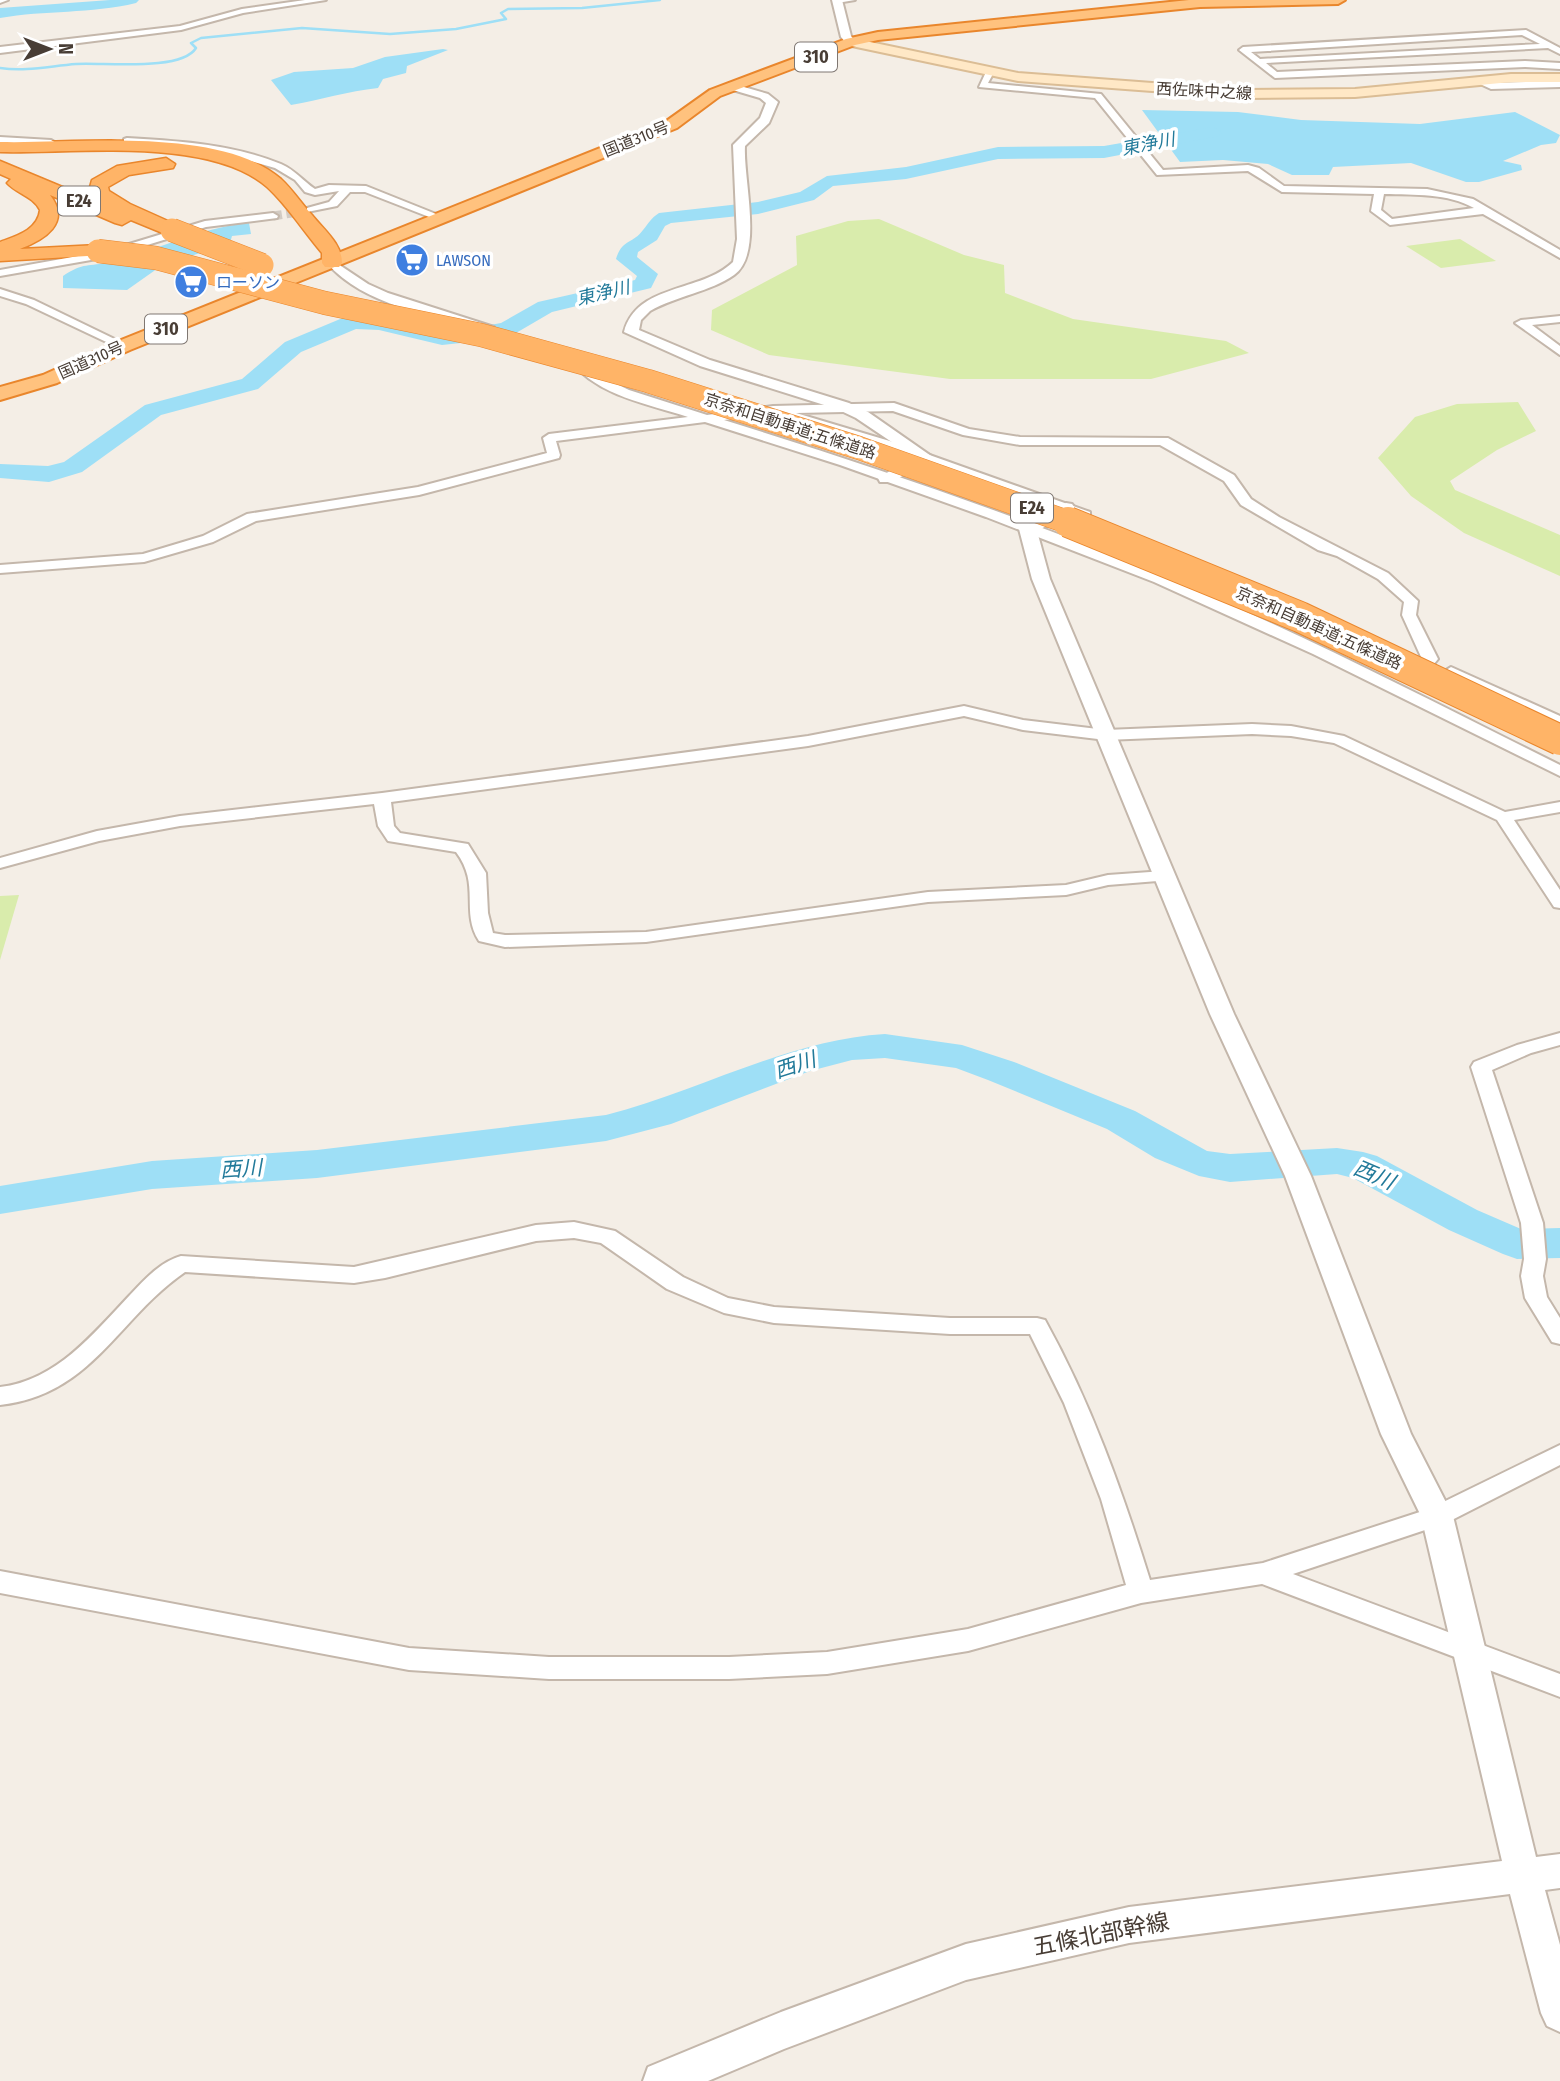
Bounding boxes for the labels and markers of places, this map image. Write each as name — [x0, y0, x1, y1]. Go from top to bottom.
supermarket icon: LAWSON — [393, 241, 431, 279]
place label: LAWSON — [436, 251, 491, 270]
supermarket icon: ローソン — [172, 263, 210, 301]
place label: ローソン — [216, 273, 280, 292]

